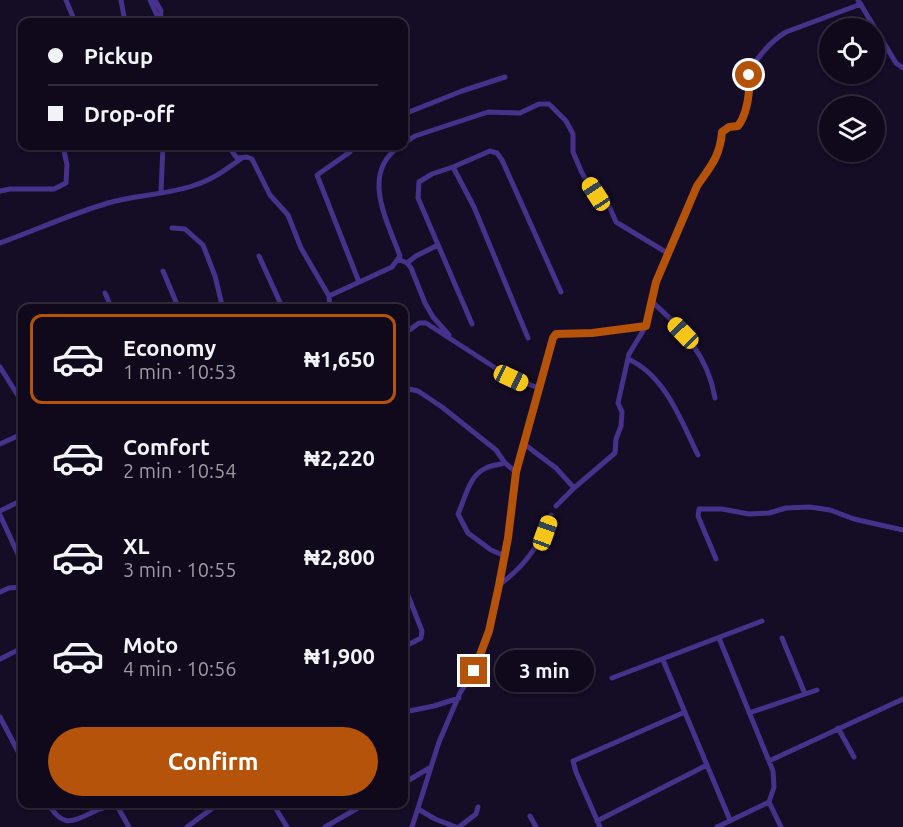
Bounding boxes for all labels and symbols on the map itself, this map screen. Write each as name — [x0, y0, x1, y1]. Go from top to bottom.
route start — [735, 61, 762, 88]
car — [579, 174, 613, 214]
car — [664, 314, 702, 352]
car — [491, 362, 531, 394]
car — [530, 513, 560, 553]
callout: 3 min — [495, 650, 594, 692]
route end — [460, 657, 487, 684]

